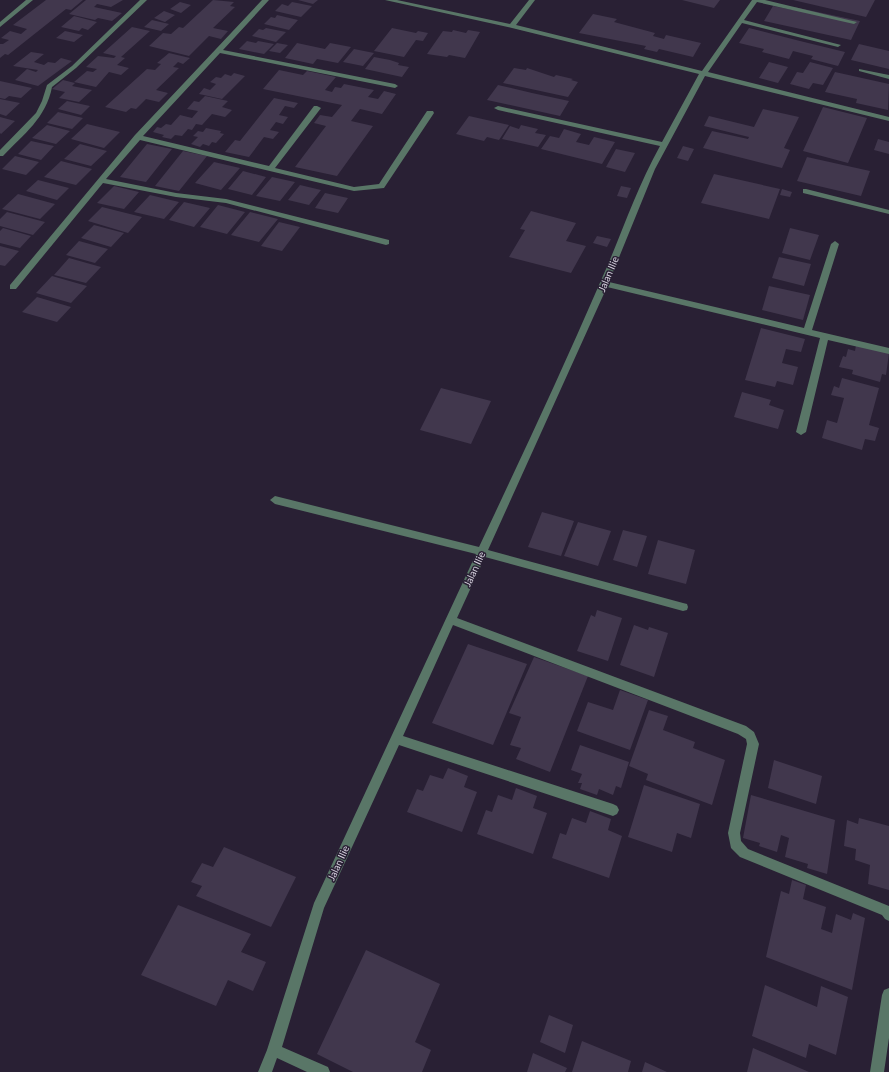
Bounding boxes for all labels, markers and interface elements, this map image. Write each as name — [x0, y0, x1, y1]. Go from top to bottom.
street label: Jalan Ilie — [595, 255, 621, 293]
street label: Jalan Ilie — [461, 550, 487, 588]
street label: Jalan Ilie — [325, 844, 351, 882]

